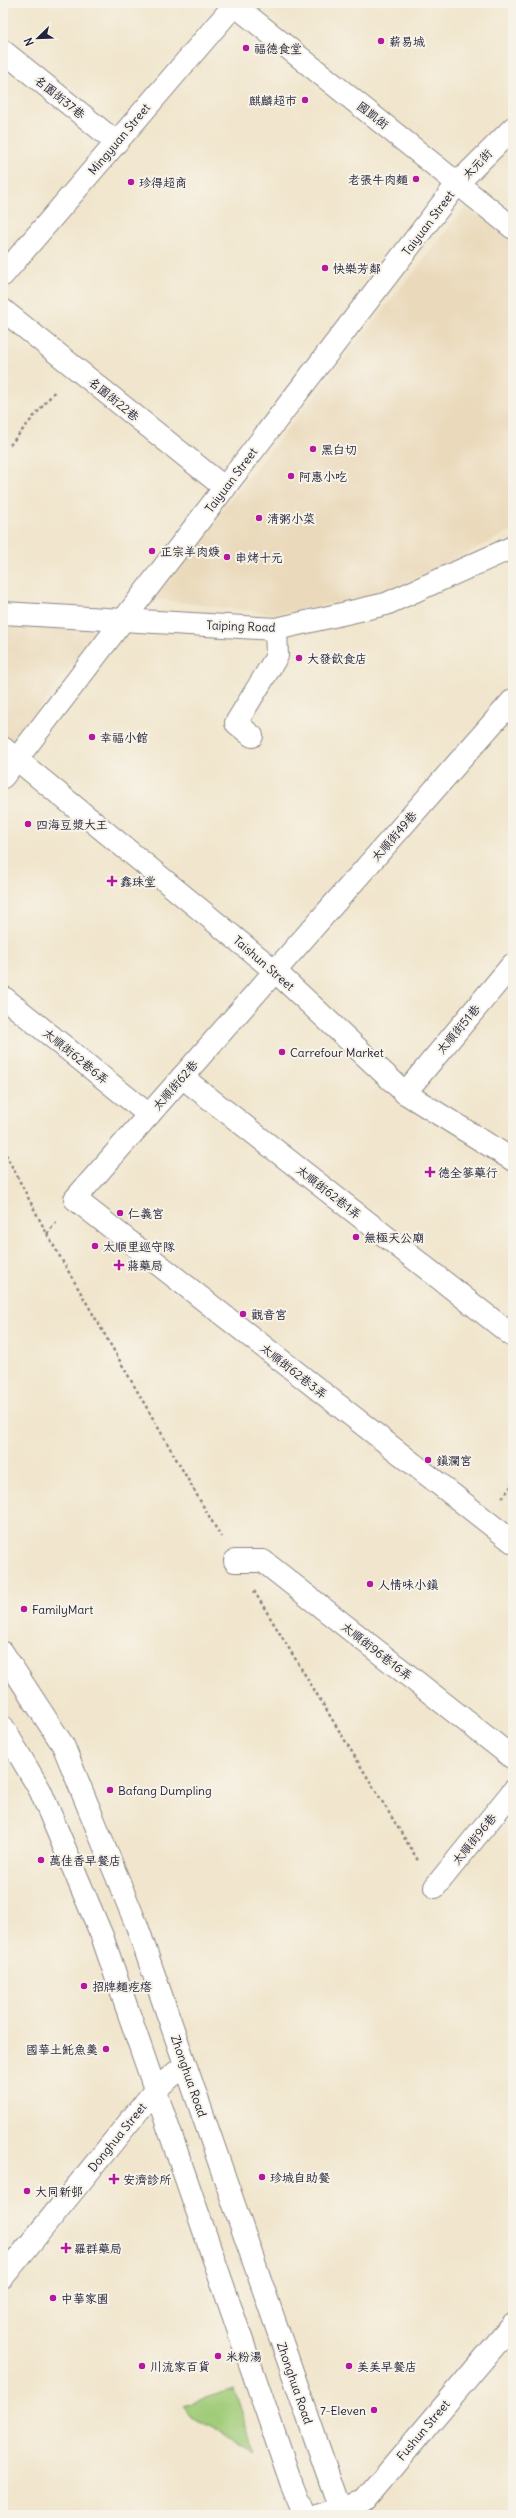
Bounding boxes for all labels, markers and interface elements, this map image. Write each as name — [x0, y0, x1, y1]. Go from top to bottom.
north arrow — [18, 18, 58, 58]
place label: 薪易城 — [389, 34, 425, 49]
text: N — [21, 36, 37, 48]
marker: 薪易城 — [376, 36, 386, 46]
place label: 福德食堂 — [254, 41, 302, 56]
marker: 福德食堂 — [241, 43, 251, 53]
street label: 名園街37巷 — [32, 72, 88, 122]
place label: 麒麟超市 — [249, 93, 297, 108]
marker: 麒麟超市 — [300, 95, 310, 105]
street label: 國凱街 — [354, 98, 392, 132]
street label: Mingyuan Street — [85, 100, 153, 178]
street label: 太元街 — [459, 146, 495, 182]
place label: 老張牛肉麵 — [348, 172, 408, 187]
marker: 老張牛肉麵 — [411, 174, 421, 184]
place label: 珍得超商 — [139, 175, 187, 190]
marker: 珍得超商 — [126, 177, 136, 187]
street label: Taiyuan Street — [399, 188, 457, 258]
place label: 快樂芳鄰 — [333, 261, 381, 276]
marker: 快樂芳鄰 — [320, 263, 330, 273]
street label: 名園街22巷 — [86, 374, 142, 424]
place label: 黑白切 — [321, 442, 357, 457]
marker: 黑白切 — [308, 444, 318, 454]
street label: Taiyuan Street — [202, 445, 260, 515]
place label: 阿惠小吃 — [299, 469, 347, 484]
marker: 阿惠小吃 — [286, 471, 296, 481]
place label: 清粥小菜 — [267, 511, 315, 526]
marker: 清粥小菜 — [254, 513, 264, 523]
place label: 正宗羊肉焿 — [160, 544, 220, 559]
marker: 正宗羊肉焿 — [147, 546, 157, 556]
place label: 串烤十元 — [235, 550, 283, 565]
marker: 串烤十元 — [222, 552, 232, 562]
street label: Taiping Road — [206, 617, 276, 635]
place label: 大發飲食店 — [307, 651, 367, 666]
marker: 大發飲食店 — [294, 653, 304, 663]
place label: 幸福小館 — [100, 730, 148, 745]
marker: 幸福小館 — [87, 732, 97, 742]
street label: 太順街49巷 — [368, 808, 420, 864]
place label: 四海豆漿大王 — [36, 817, 108, 832]
marker: 四海豆漿大王 — [23, 819, 33, 829]
place label: 鑫珠堂 — [120, 874, 156, 889]
marker: 鑫珠堂 — [107, 876, 117, 886]
street label: Taishun Street — [230, 932, 298, 994]
street label: 太順街51巷 — [433, 1001, 483, 1057]
street label: 太順街62巷6弄 — [40, 1025, 112, 1087]
place label: Carrefour Market — [290, 1045, 384, 1060]
marker: Carrefour Market — [277, 1047, 287, 1057]
street label: 太順街62巷 — [149, 1057, 201, 1113]
street label: 太順街62巷1弄 — [294, 1162, 364, 1222]
place label: 德全篸藥行 — [438, 1165, 498, 1180]
marker: 德全篸藥行 — [425, 1167, 435, 1177]
place label: 仁義宮 — [128, 1206, 164, 1221]
marker: 仁義宮 — [115, 1208, 125, 1218]
place label: 無極天公廟 — [364, 1230, 424, 1245]
marker: 無極天公廟 — [351, 1232, 361, 1242]
place label: 太順里巡守隊 — [103, 1239, 175, 1254]
marker: 太順里巡守隊 — [90, 1241, 100, 1251]
place label: 蔣藥局 — [127, 1258, 163, 1273]
marker: 蔣藥局 — [114, 1260, 124, 1270]
place label: 觀音宮 — [251, 1307, 287, 1322]
marker: 觀音宮 — [238, 1309, 248, 1319]
street label: 太順街62巷3弄 — [258, 1340, 330, 1402]
place label: 鎮瀾宮 — [436, 1453, 472, 1468]
marker: 鎮瀾宮 — [423, 1455, 433, 1465]
place label: 人情味小鎮 — [378, 1577, 439, 1592]
marker: 人情味小鎮 — [365, 1579, 375, 1589]
place label: FamilyMart — [32, 1602, 93, 1617]
marker: FamilyMart — [19, 1604, 29, 1614]
street label: 太順街96巷16弄 — [339, 1619, 415, 1683]
place label: Bafang Dumpling — [118, 1783, 212, 1798]
marker: Bafang Dumpling — [105, 1785, 115, 1795]
street label: 太順街96巷 — [449, 1810, 499, 1868]
place label: 萬佳香早餐店 — [49, 1853, 121, 1868]
marker: 萬佳香早餐店 — [36, 1855, 46, 1865]
place label: 招牌麵疙瘩 — [92, 1979, 152, 1994]
marker: 招牌麵疙瘩 — [79, 1981, 89, 1991]
street label: Zhonghua Road — [168, 2033, 210, 2119]
place label: 國華土魠魚羹 — [26, 2042, 98, 2057]
marker: 國華土魠魚羹 — [101, 2044, 111, 2054]
street label: Donghua Street — [85, 2099, 149, 2175]
place label: 珍城自助餐 — [270, 2170, 330, 2185]
place label: 安濟診所 — [123, 2172, 172, 2187]
marker: 珍城自助餐 — [257, 2172, 267, 2182]
marker: 安濟診所 — [108, 2173, 120, 2185]
place label: 大同新邨 — [35, 2184, 83, 2199]
marker: 大同新邨 — [22, 2186, 32, 2196]
place label: 羅群藥局 — [74, 2241, 122, 2256]
marker: 羅群藥局 — [61, 2243, 71, 2253]
place label: 中華家園 — [61, 2291, 109, 2306]
marker: 中華家園 — [48, 2293, 58, 2303]
street label: Zhonghua Road — [274, 2340, 316, 2426]
place label: 米粉湯 — [226, 2349, 262, 2364]
marker: 米粉湯 — [213, 2351, 223, 2361]
place label: 川流家百貨 — [150, 2359, 210, 2374]
place label: 美美早餐店 — [357, 2359, 417, 2374]
marker: 川流家百貨 — [137, 2361, 147, 2371]
marker: 美美早餐店 — [344, 2361, 354, 2371]
street label: Fushun Street — [393, 2397, 453, 2463]
place label: 7-Eleven — [320, 2403, 366, 2418]
marker: 7-Eleven — [369, 2405, 379, 2415]

